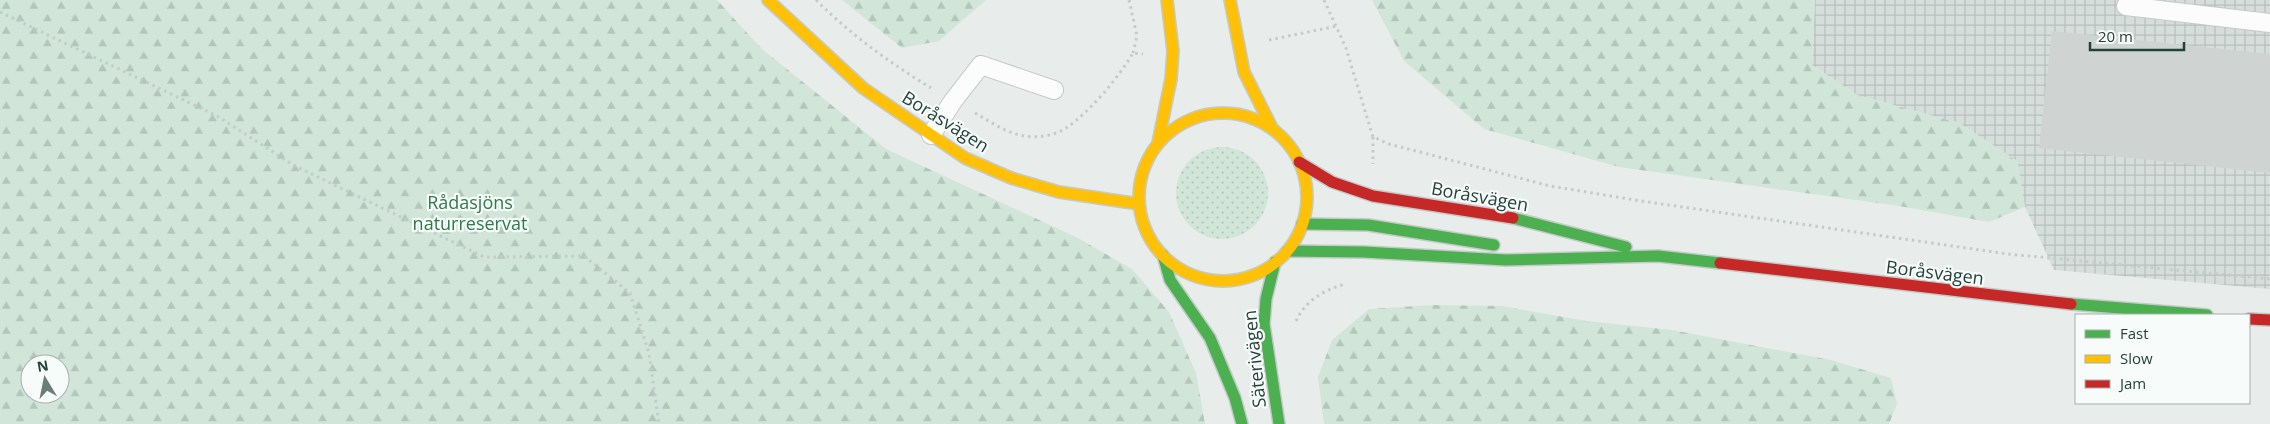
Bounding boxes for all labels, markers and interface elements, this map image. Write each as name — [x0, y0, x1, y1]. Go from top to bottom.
scale bar — [2090, 20, 2184, 52]
text: 20 m — [2098, 26, 2133, 46]
street label: Boråsvägen — [898, 85, 994, 157]
street label: Boråsvägen — [1430, 176, 1530, 216]
park label: Rådasjöns naturreservat — [413, 190, 527, 235]
street label: Boråsvägen — [1885, 254, 1985, 290]
street label: Säterivägen — [1237, 309, 1271, 409]
legend — [2075, 314, 2250, 404]
text: Fast — [2120, 323, 2149, 343]
text: Slow — [2120, 348, 2153, 368]
north arrow — [20, 354, 70, 404]
text: N — [35, 355, 50, 376]
text: Jam — [2118, 373, 2146, 393]

